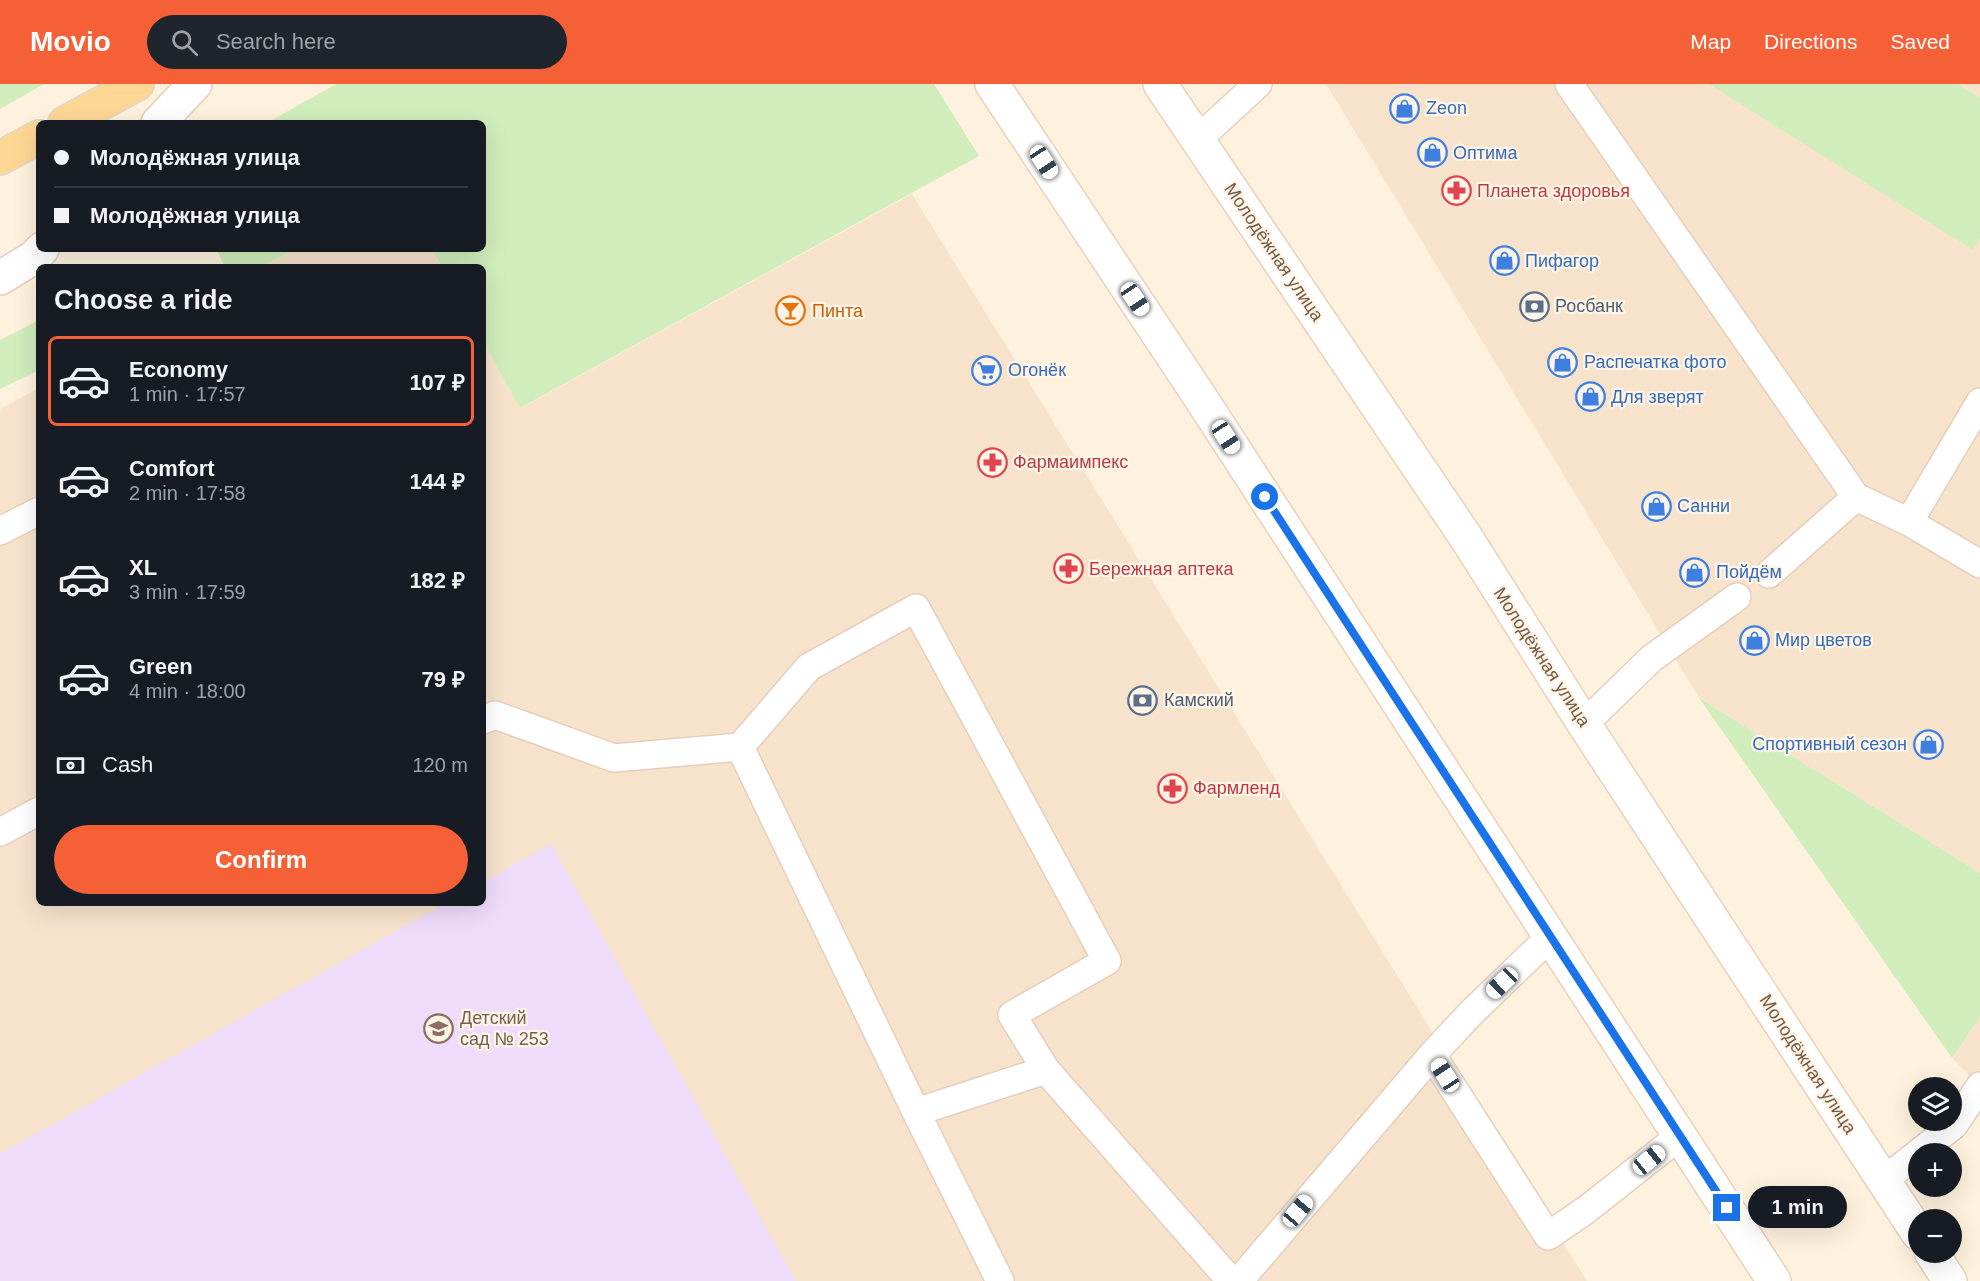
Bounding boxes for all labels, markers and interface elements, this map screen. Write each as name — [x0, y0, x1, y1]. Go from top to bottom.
search box — [147, 15, 567, 69]
text: Movio — [30, 26, 111, 57]
icon: search — [168, 26, 201, 59]
text: Search here — [216, 29, 336, 54]
text: Map — [1690, 30, 1731, 53]
text: Directions — [1764, 30, 1857, 53]
text: Saved — [1890, 30, 1950, 53]
shop icon: Zeon — [1389, 92, 1421, 124]
place label: Zeon — [1426, 98, 1467, 118]
shop icon: Оптима — [1416, 137, 1448, 169]
car — [1027, 142, 1061, 182]
place label: Оптима — [1453, 143, 1518, 163]
text: Молодёжная улица — [90, 145, 300, 170]
pharmacy icon: Планета здоровья — [1440, 175, 1472, 207]
street label: Молодёжная улица — [1220, 179, 1328, 326]
place label: Планета здоровья — [1477, 181, 1630, 201]
text: Молодёжная улица — [90, 203, 300, 228]
shop icon: Пифагор — [1488, 245, 1520, 277]
place label: Пифагор — [1525, 251, 1599, 271]
car — [1117, 279, 1153, 319]
text: Choose a ride — [54, 285, 233, 315]
bank icon: Росбанк — [1518, 290, 1550, 322]
bar icon: Пинта — [775, 295, 807, 327]
place label: Росбанк — [1555, 296, 1623, 316]
place label: Пинта — [812, 301, 864, 321]
shop icon: Распечатка фото — [1547, 346, 1579, 378]
place label: Распечатка фото — [1584, 352, 1727, 372]
icon: car — [57, 354, 111, 408]
supermarket icon: Огонёк — [971, 354, 1003, 386]
text: Economy — [129, 357, 228, 382]
place label: Огонёк — [1008, 360, 1066, 380]
text: 107 ₽ — [409, 370, 465, 395]
shop icon: Для зверят — [1574, 381, 1606, 413]
text: 1 min · 17:57 — [129, 383, 246, 405]
place label: Для зверят — [1611, 387, 1704, 407]
car — [1209, 417, 1243, 457]
pharmacy icon: Фармаимпекс — [976, 446, 1008, 478]
place label: Фармаимпекс — [1013, 452, 1128, 472]
icon: car — [57, 453, 111, 507]
text: Comfort — [129, 456, 215, 481]
text: 144 ₽ — [409, 469, 465, 494]
text: 2 min · 17:58 — [129, 482, 246, 504]
route start — [1251, 483, 1278, 510]
shop icon: Санни — [1640, 490, 1672, 522]
place label: Санни — [1677, 496, 1730, 516]
icon: car — [57, 552, 111, 606]
pharmacy icon: Бережная аптека — [1052, 553, 1084, 585]
text: XL — [129, 555, 157, 580]
shop icon: Пойдём — [1679, 556, 1711, 588]
place label: Бережная аптека — [1089, 559, 1234, 579]
place label: Пойдём — [1716, 562, 1782, 582]
text: 182 ₽ — [409, 568, 465, 593]
text: 3 min · 17:59 — [129, 581, 246, 603]
street label: Молодёжная улица — [1490, 584, 1595, 731]
shop icon: Мир цветов — [1738, 624, 1770, 656]
place label: Мир цветов — [1775, 630, 1872, 650]
icon: car — [57, 651, 111, 705]
text: Green — [129, 654, 193, 679]
text: 79 ₽ — [422, 667, 465, 692]
text: 4 min · 18:00 — [129, 680, 246, 702]
bank icon: Камский — [1127, 684, 1159, 716]
place label: Камский — [1164, 690, 1234, 710]
shop icon: Спортивный сезон — [1912, 728, 1944, 760]
place label: Спортивный сезон — [1752, 734, 1907, 754]
icon: cash — [54, 749, 87, 782]
text: Cash — [102, 752, 153, 777]
text: 120 m — [412, 754, 468, 776]
pharmacy icon: Фармленд — [1156, 772, 1188, 804]
place label: Фармленд — [1193, 778, 1281, 798]
button: Confirm — [54, 825, 468, 894]
car — [1483, 964, 1521, 1002]
street label: Молодёжная улица — [1756, 991, 1861, 1138]
place label: Детский сад № 253 — [460, 1008, 549, 1049]
school or university icon: Детский сад № 253 — [423, 1012, 455, 1044]
car — [1428, 1055, 1462, 1095]
map controls — [1908, 1077, 1962, 1263]
button: layers — [1908, 1077, 1962, 1131]
car — [1629, 1142, 1669, 1178]
button: + — [1908, 1143, 1962, 1197]
callout: 1 min — [1748, 1187, 1847, 1229]
car — [1280, 1191, 1316, 1231]
route end — [1713, 1194, 1740, 1221]
text: 1 min — [1771, 1196, 1824, 1218]
button: − — [1908, 1209, 1962, 1263]

